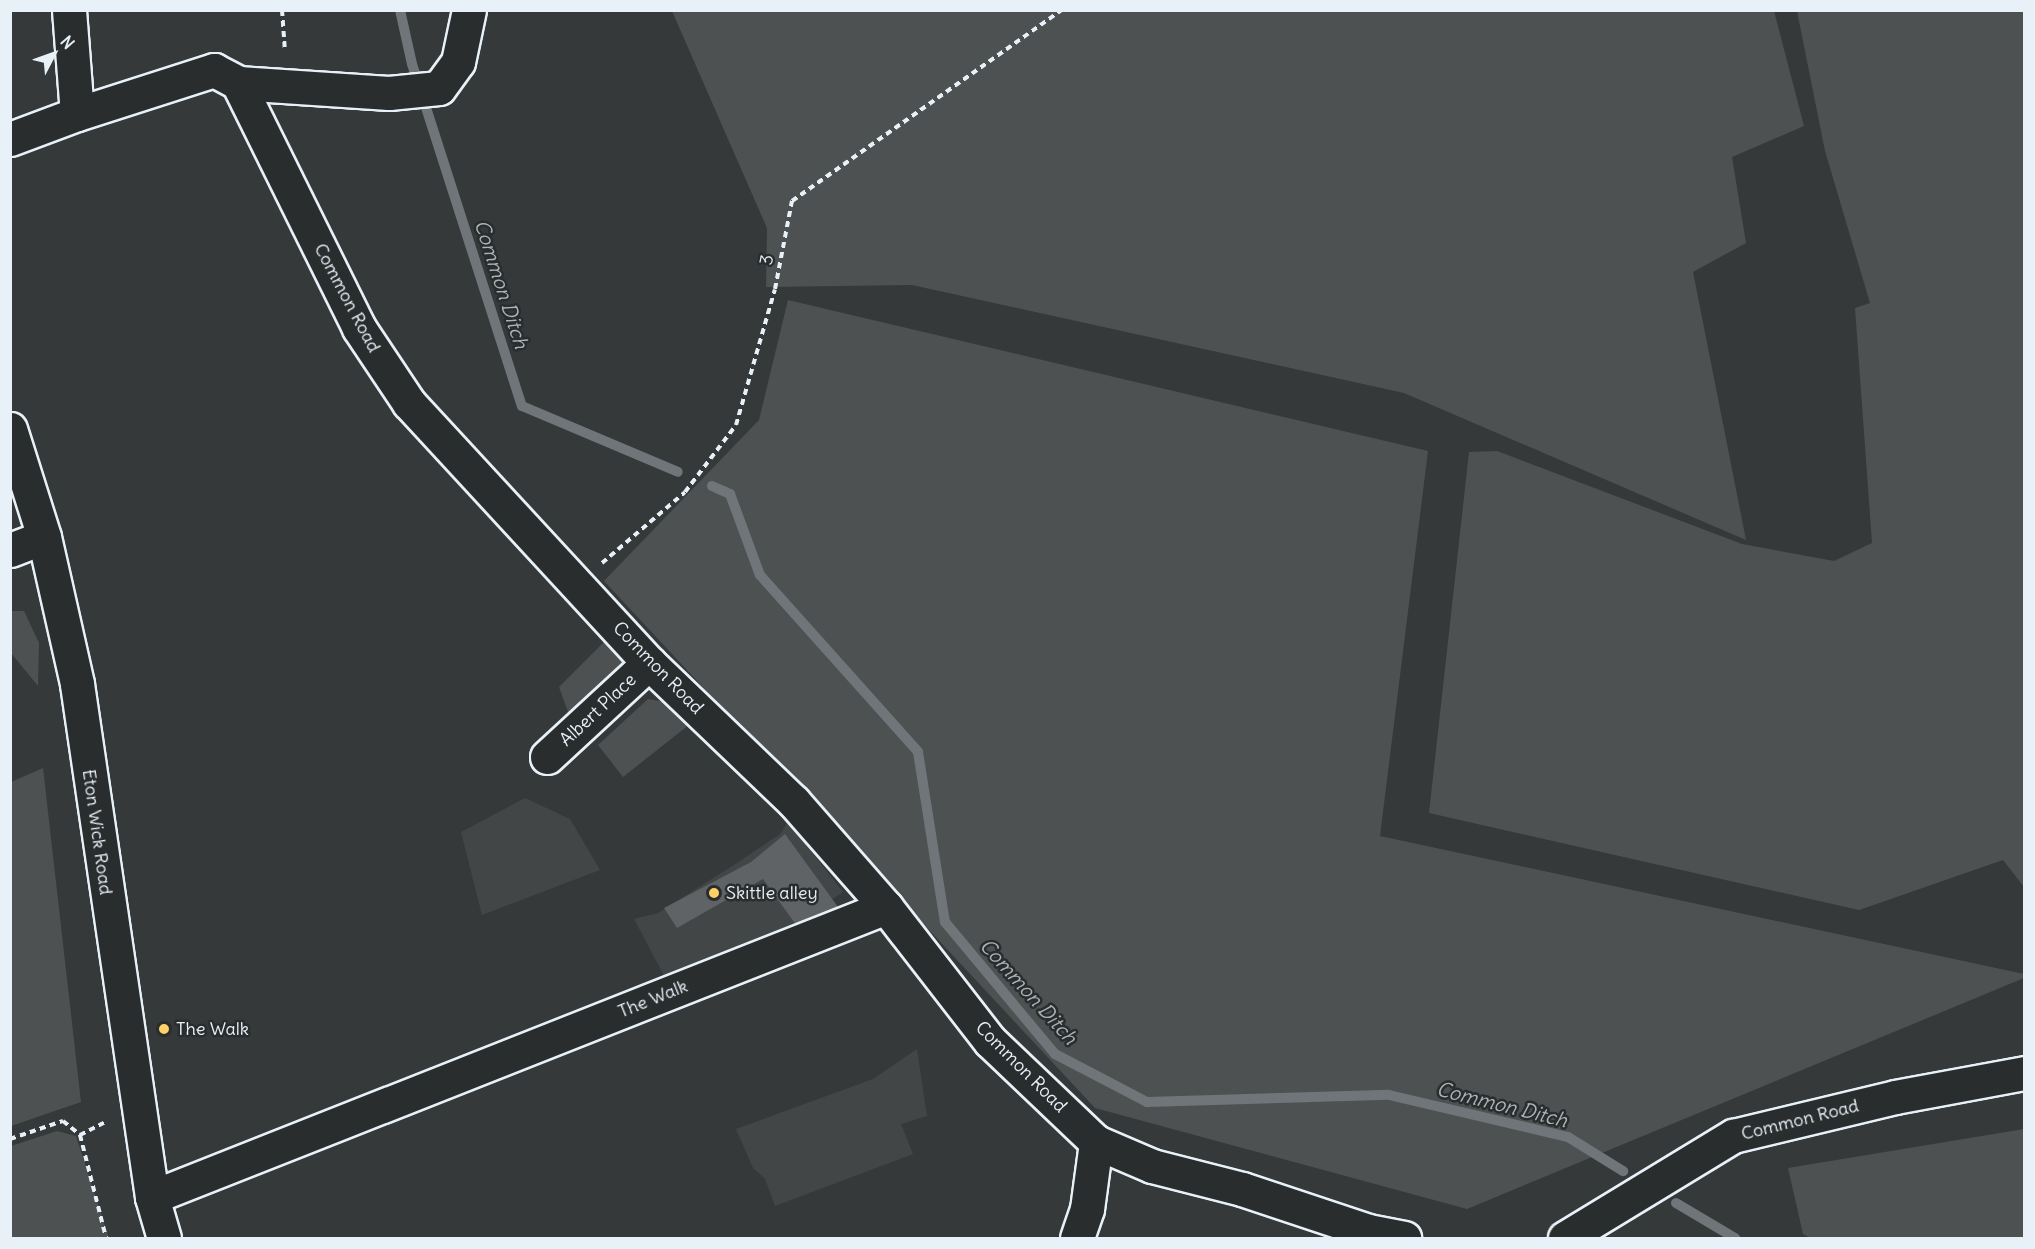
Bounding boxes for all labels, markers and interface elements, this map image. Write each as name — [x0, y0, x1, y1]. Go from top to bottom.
north arrow — [24, 24, 84, 84]
text: N — [56, 31, 79, 53]
water label: Common Ditch — [470, 217, 534, 351]
street label: Common Road — [309, 240, 385, 356]
street label: 3 — [755, 253, 779, 267]
street label: Common Road — [608, 617, 708, 719]
street label: Albert Place — [555, 669, 641, 751]
street label: Eton Wick Road — [78, 768, 116, 896]
place label: Skittle alley — [726, 882, 818, 904]
marker: Skittle alley — [707, 886, 721, 900]
water label: Common Ditch — [975, 933, 1083, 1049]
street label: The Walk — [615, 975, 691, 1023]
street label: Common Road — [971, 1017, 1071, 1117]
place label: The Walk — [176, 1018, 249, 1040]
marker: The Walk — [157, 1022, 171, 1036]
water label: Common Ditch — [1434, 1076, 1570, 1132]
street label: Common Road — [1739, 1095, 1861, 1145]

